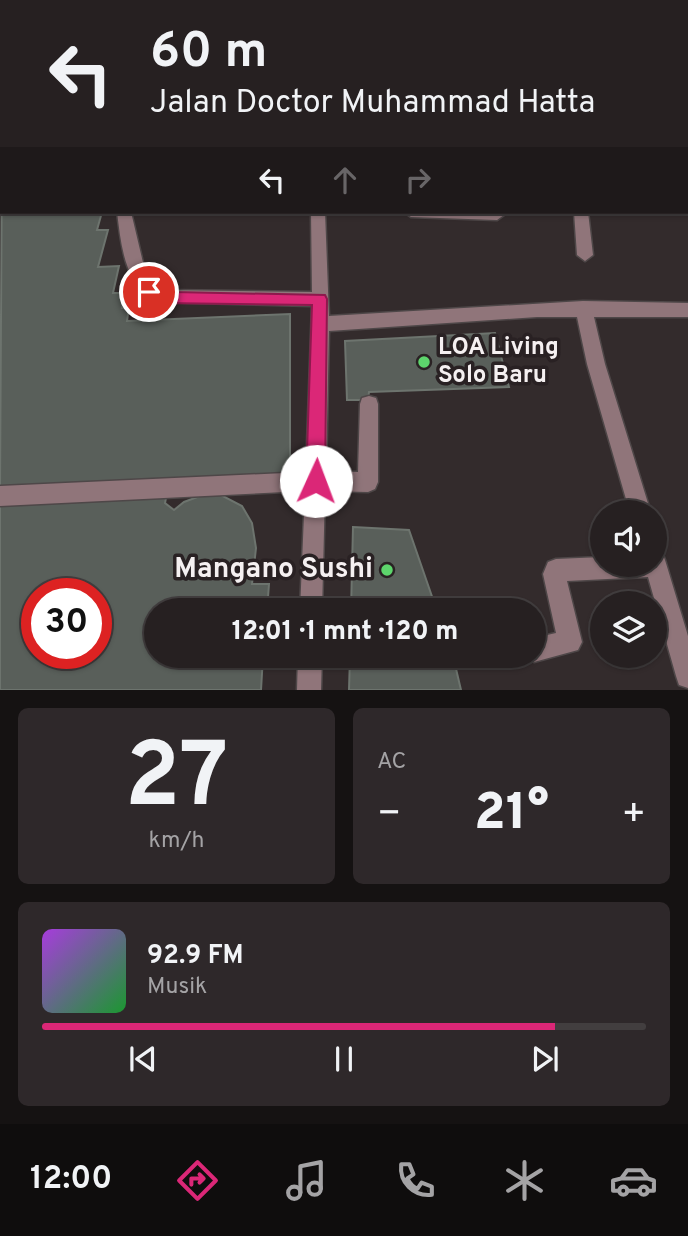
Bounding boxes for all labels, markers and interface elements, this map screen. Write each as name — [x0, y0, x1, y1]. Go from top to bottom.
text: 60 m — [150, 23, 268, 85]
icon: left — [35, 28, 126, 119]
text: Jalan Doctor Muhammad Hatta — [150, 84, 595, 124]
icon: left — [253, 161, 291, 199]
icon: ahead — [326, 161, 364, 199]
icon: right — [399, 161, 437, 199]
pin — [119, 262, 179, 322]
icon: arrive — [130, 273, 168, 311]
place label: LOA Living Solo Baru — [438, 333, 559, 391]
marker: LOA Living Solo Baru — [416, 354, 432, 370]
position arrow — [279, 444, 353, 518]
map controls — [590, 500, 667, 668]
button: sound — [590, 500, 667, 577]
place label: Mangano Sushi — [174, 552, 373, 588]
marker: Mangano Sushi — [379, 562, 395, 578]
speed limit sign: 30 — [21, 578, 112, 669]
button: layers — [590, 591, 667, 668]
text: 12:01 · 1 mnt · 120 m — [232, 616, 458, 649]
text: 27 — [125, 724, 228, 839]
text: AC — [377, 748, 406, 777]
text: 21° — [474, 782, 549, 848]
text: − — [377, 791, 402, 840]
text: + — [621, 791, 646, 840]
text: km/h — [149, 827, 204, 856]
text: 92.9 FM — [147, 940, 244, 973]
text: Musik — [147, 973, 207, 1002]
icon: previous — [124, 1040, 162, 1078]
icon: pause — [325, 1040, 363, 1078]
icon: next — [526, 1040, 564, 1078]
icon: directions — [173, 1156, 222, 1205]
icon: music — [282, 1156, 331, 1205]
icon: phone — [391, 1156, 440, 1205]
icon: climate — [500, 1156, 549, 1205]
icon: car — [609, 1156, 658, 1205]
text: 12:00 — [30, 1160, 112, 1200]

